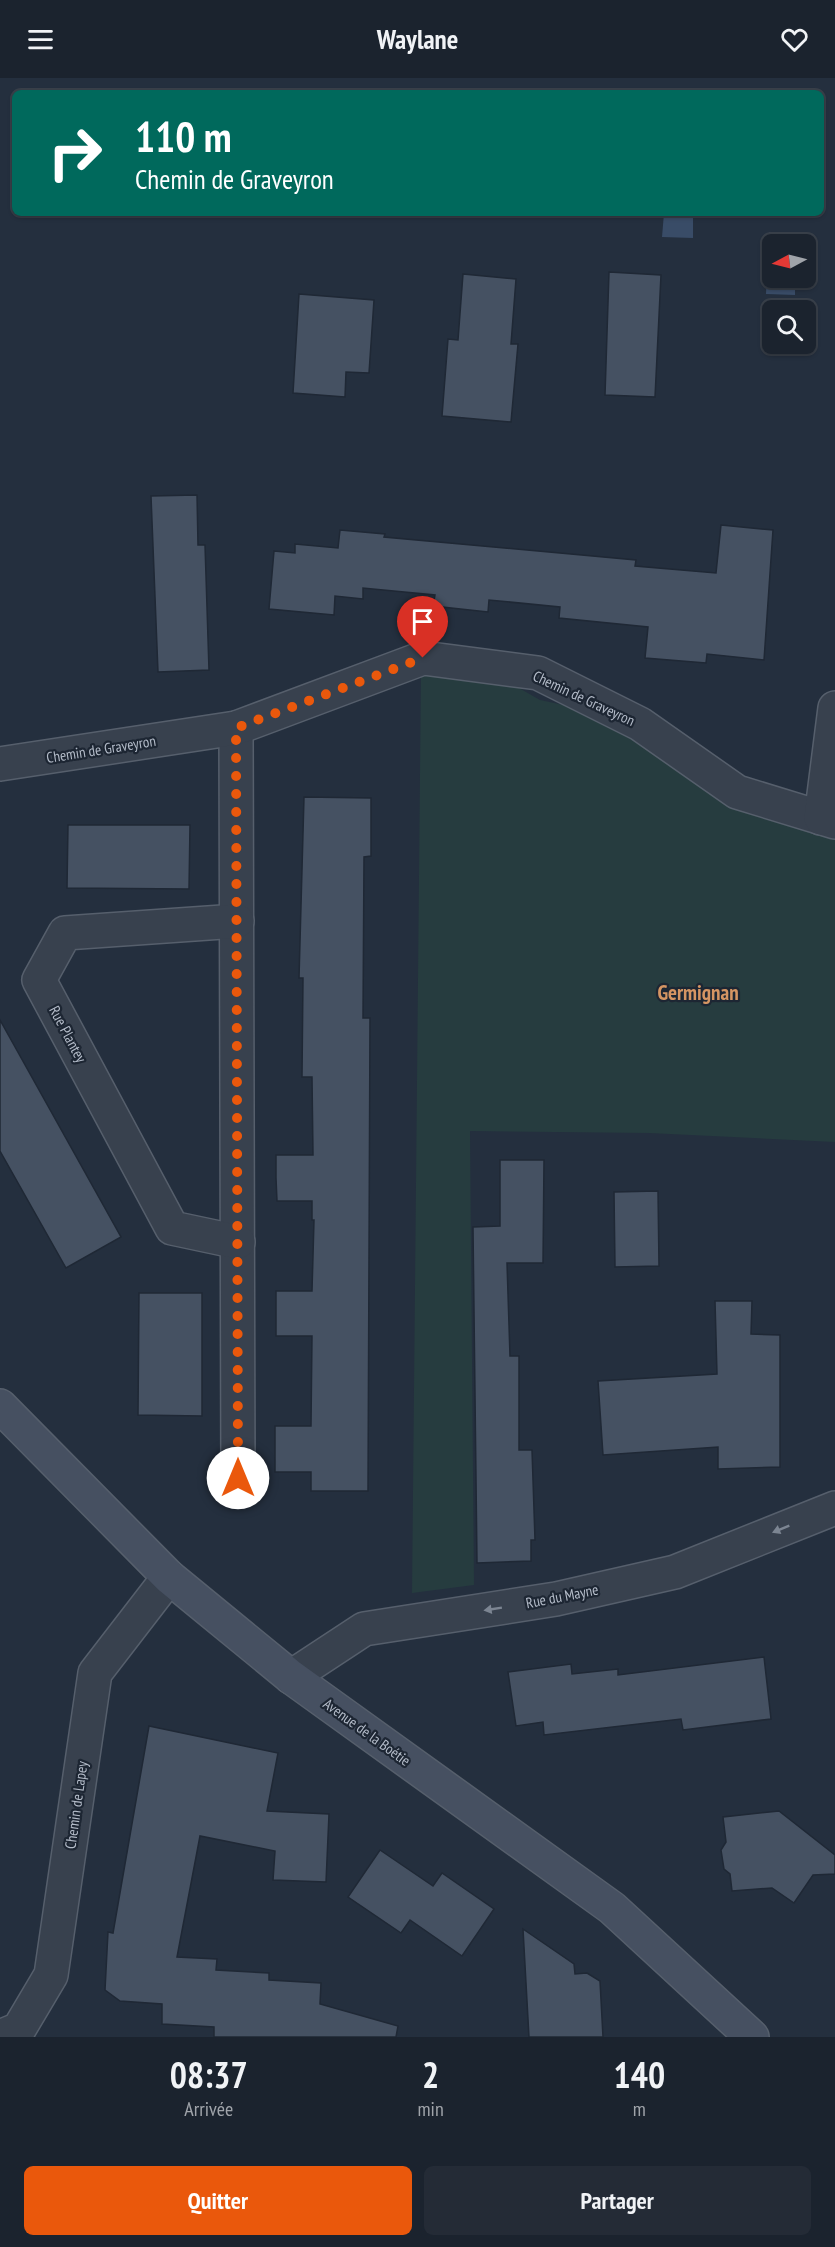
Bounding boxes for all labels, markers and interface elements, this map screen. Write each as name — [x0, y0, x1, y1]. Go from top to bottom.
text: Waylane — [377, 22, 458, 56]
icon: menu — [24, 23, 57, 56]
icon: heart — [778, 23, 811, 56]
text: 110 m — [135, 109, 232, 164]
icon: right — [36, 114, 114, 192]
text: Chemin de Graveyron — [135, 162, 334, 196]
north arrow — [762, 234, 816, 288]
map controls — [762, 234, 816, 354]
button: search — [762, 300, 816, 354]
pin — [397, 596, 448, 658]
icon: arrive — [406, 605, 439, 638]
street label: Chemin de Graveyron — [530, 666, 638, 730]
street label: Chemin de Graveyron — [45, 731, 157, 767]
district label: Germignan — [657, 979, 739, 1006]
street label: Rue Plantey — [45, 1002, 91, 1066]
position arrow — [206, 1446, 270, 1510]
one-way arrow — [771, 1525, 789, 1535]
street label: Rue du Mayne — [524, 1580, 600, 1612]
one-way arrow — [483, 1605, 502, 1614]
street label: Avenue de la Boétie — [320, 1694, 414, 1770]
street label: Chemin de Lapey — [60, 1760, 92, 1850]
text: 08:37 — [170, 2051, 248, 2098]
text: 2 — [422, 2051, 439, 2098]
text: 140 — [614, 2051, 665, 2098]
text: Arrivée — [184, 2096, 233, 2122]
text: min — [418, 2096, 444, 2122]
text: m — [633, 2096, 646, 2122]
button: Quitter — [24, 2166, 412, 2235]
button: Partager — [424, 2166, 811, 2235]

